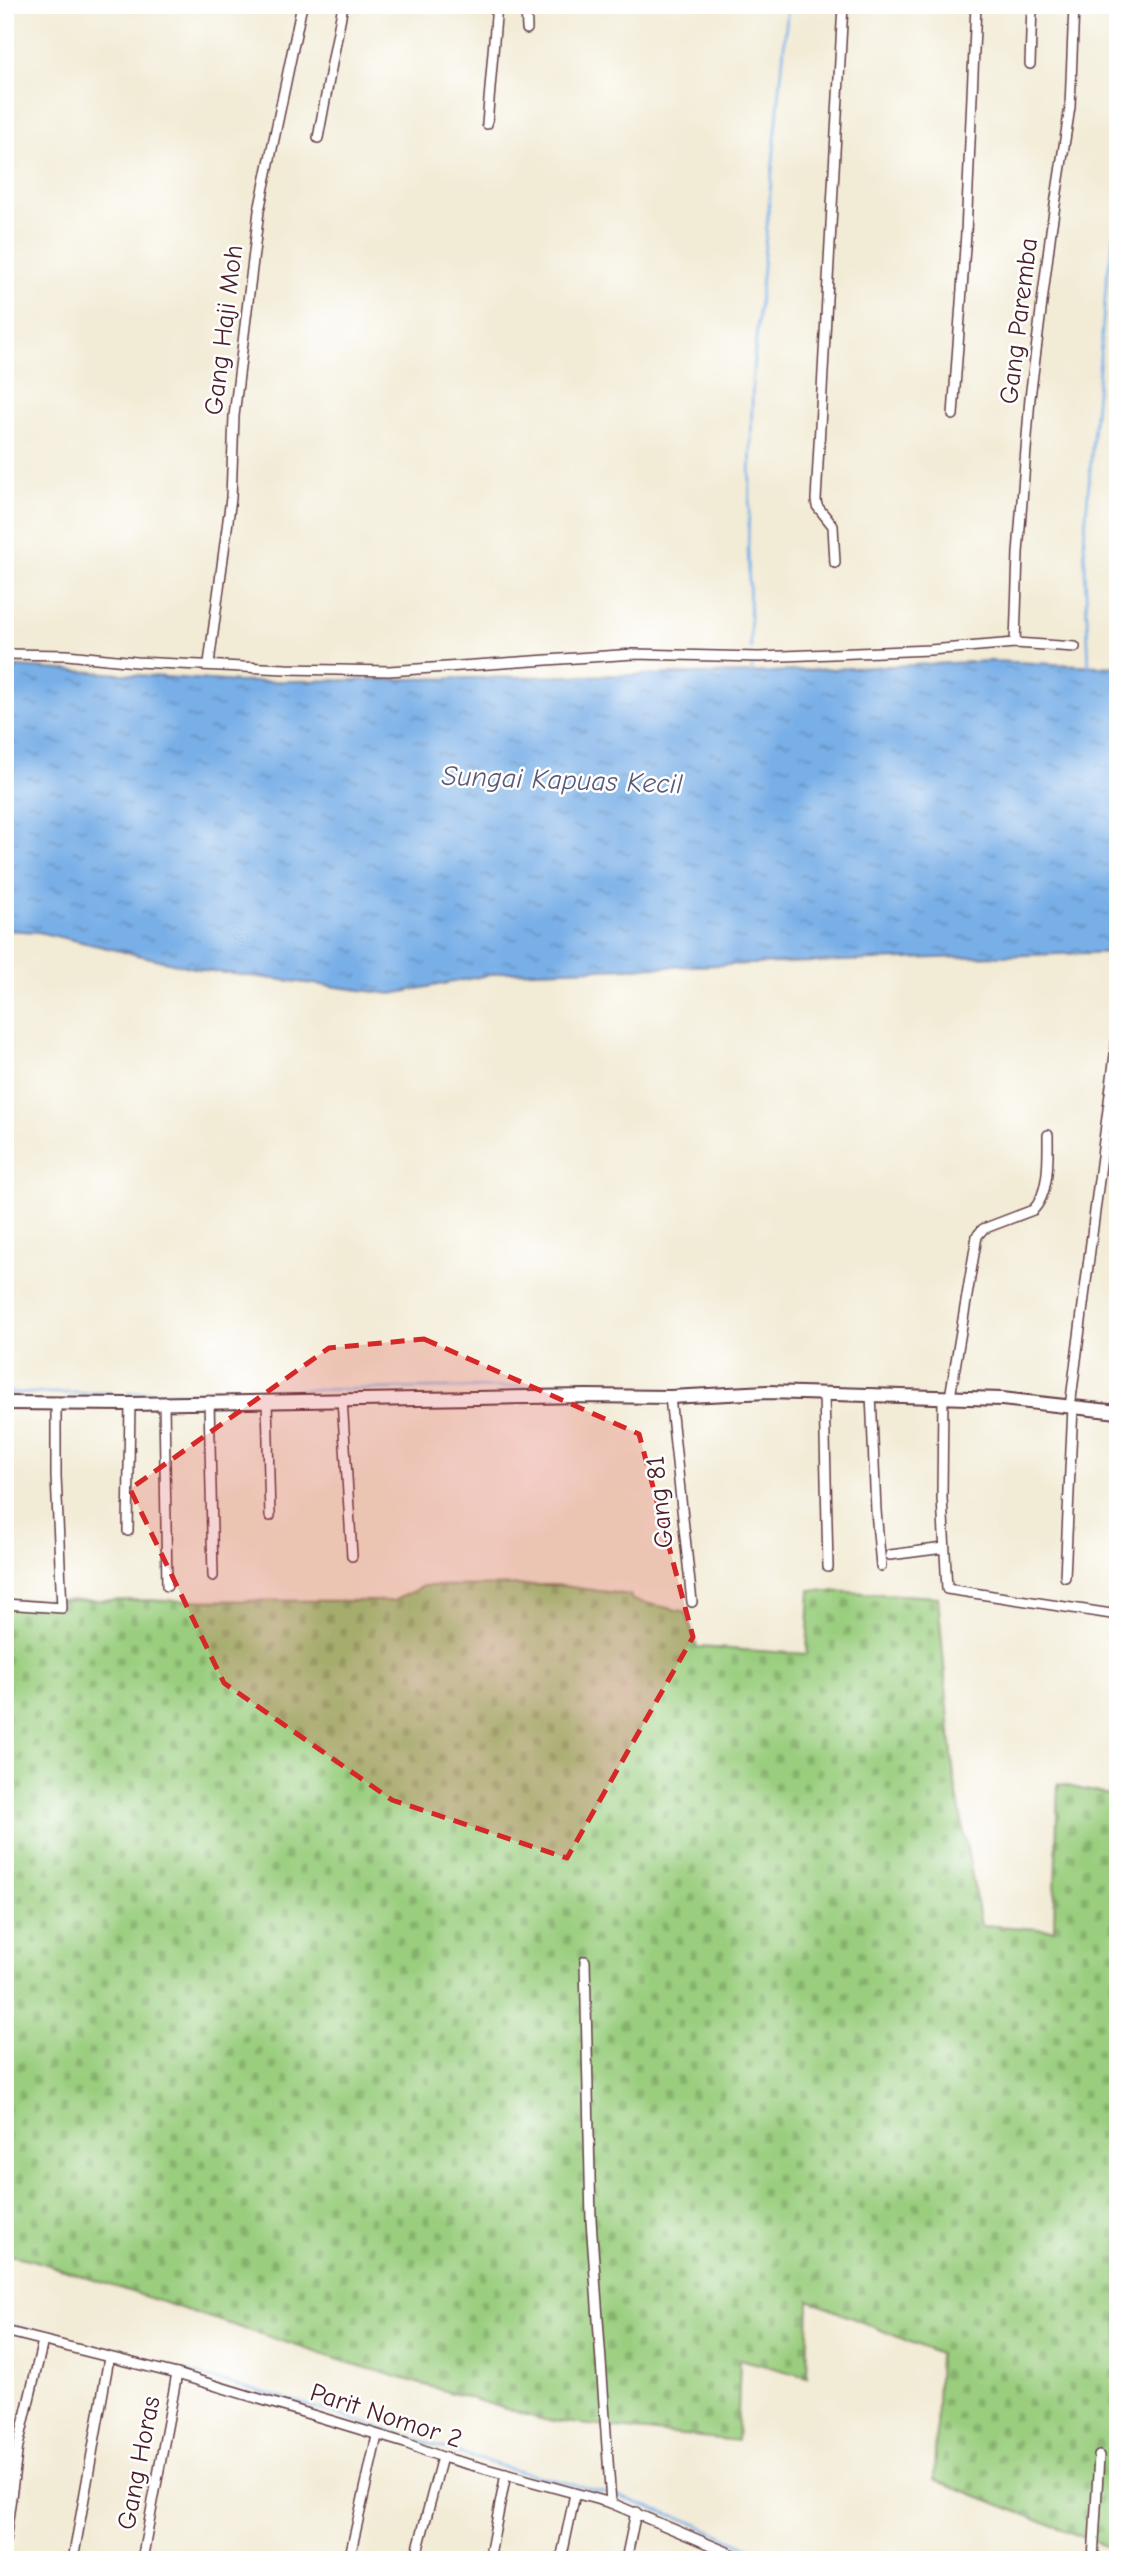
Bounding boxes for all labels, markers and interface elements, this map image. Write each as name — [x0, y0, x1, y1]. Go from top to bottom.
street label: Gang Paremba — [994, 236, 1044, 406]
street label: Gang Haji Moh — [199, 243, 249, 417]
water label: Sungai Kapuas Kecil — [441, 760, 684, 800]
street label: Gang 81 — [640, 1454, 680, 1550]
street label: Parit Nomor 2 — [306, 2377, 466, 2455]
street label: Gang Horas — [111, 2394, 167, 2532]

